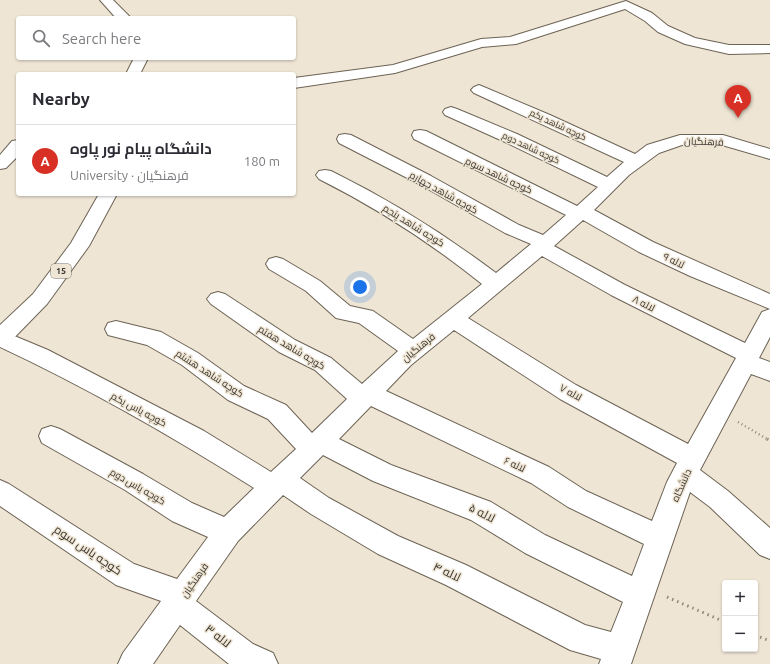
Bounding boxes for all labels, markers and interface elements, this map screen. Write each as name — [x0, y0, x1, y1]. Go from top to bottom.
search box — [16, 16, 296, 60]
icon: search — [30, 27, 52, 49]
text: Search here — [62, 30, 141, 47]
pin: A — [725, 85, 751, 118]
text: Nearby — [32, 89, 90, 108]
street label: کوچه شاهد یکم — [528, 107, 588, 143]
street label: کوچه شاهد دوم — [500, 130, 561, 167]
street label: فرهنگیان — [684, 135, 724, 149]
text: دانشگاه پیام نور پاوه — [70, 140, 212, 157]
text: A — [40, 154, 50, 168]
text: 180 m — [244, 154, 280, 168]
street label: کوچه شاهد سوم — [463, 155, 534, 198]
text: University · فرهنگیان — [70, 168, 189, 182]
street label: کوچه شاهد چهارم — [407, 169, 480, 218]
street label: کوچه شاهد پنجم — [380, 202, 447, 251]
street label: لاله ۹ — [661, 251, 686, 270]
road number: 15 — [51, 264, 71, 278]
your location — [350, 277, 370, 297]
street label: لاله ۸ — [631, 293, 657, 314]
street label: کوچه شاهد هفتم — [255, 323, 327, 374]
street label: فرهنگیان — [399, 331, 438, 365]
street label: کوچه شاهد هشتم — [173, 347, 246, 401]
street label: لاله ۷ — [558, 382, 584, 403]
street label: کوچه یاس یکم — [108, 390, 169, 431]
street label: لاله ۶ — [502, 455, 527, 474]
street label: کوچه یاس دوم — [107, 466, 167, 508]
street label: دانشگاه — [669, 467, 694, 503]
street label: لاله ۵ — [467, 501, 497, 525]
street label: کوچه یاس سوم — [50, 522, 125, 580]
street label: لاله ۴ — [431, 560, 463, 583]
street label: فرهنگیان — [179, 561, 211, 600]
map controls — [722, 580, 758, 652]
button: + — [722, 580, 758, 616]
button: − — [722, 616, 758, 652]
street label: لاله ۳ — [203, 622, 234, 650]

